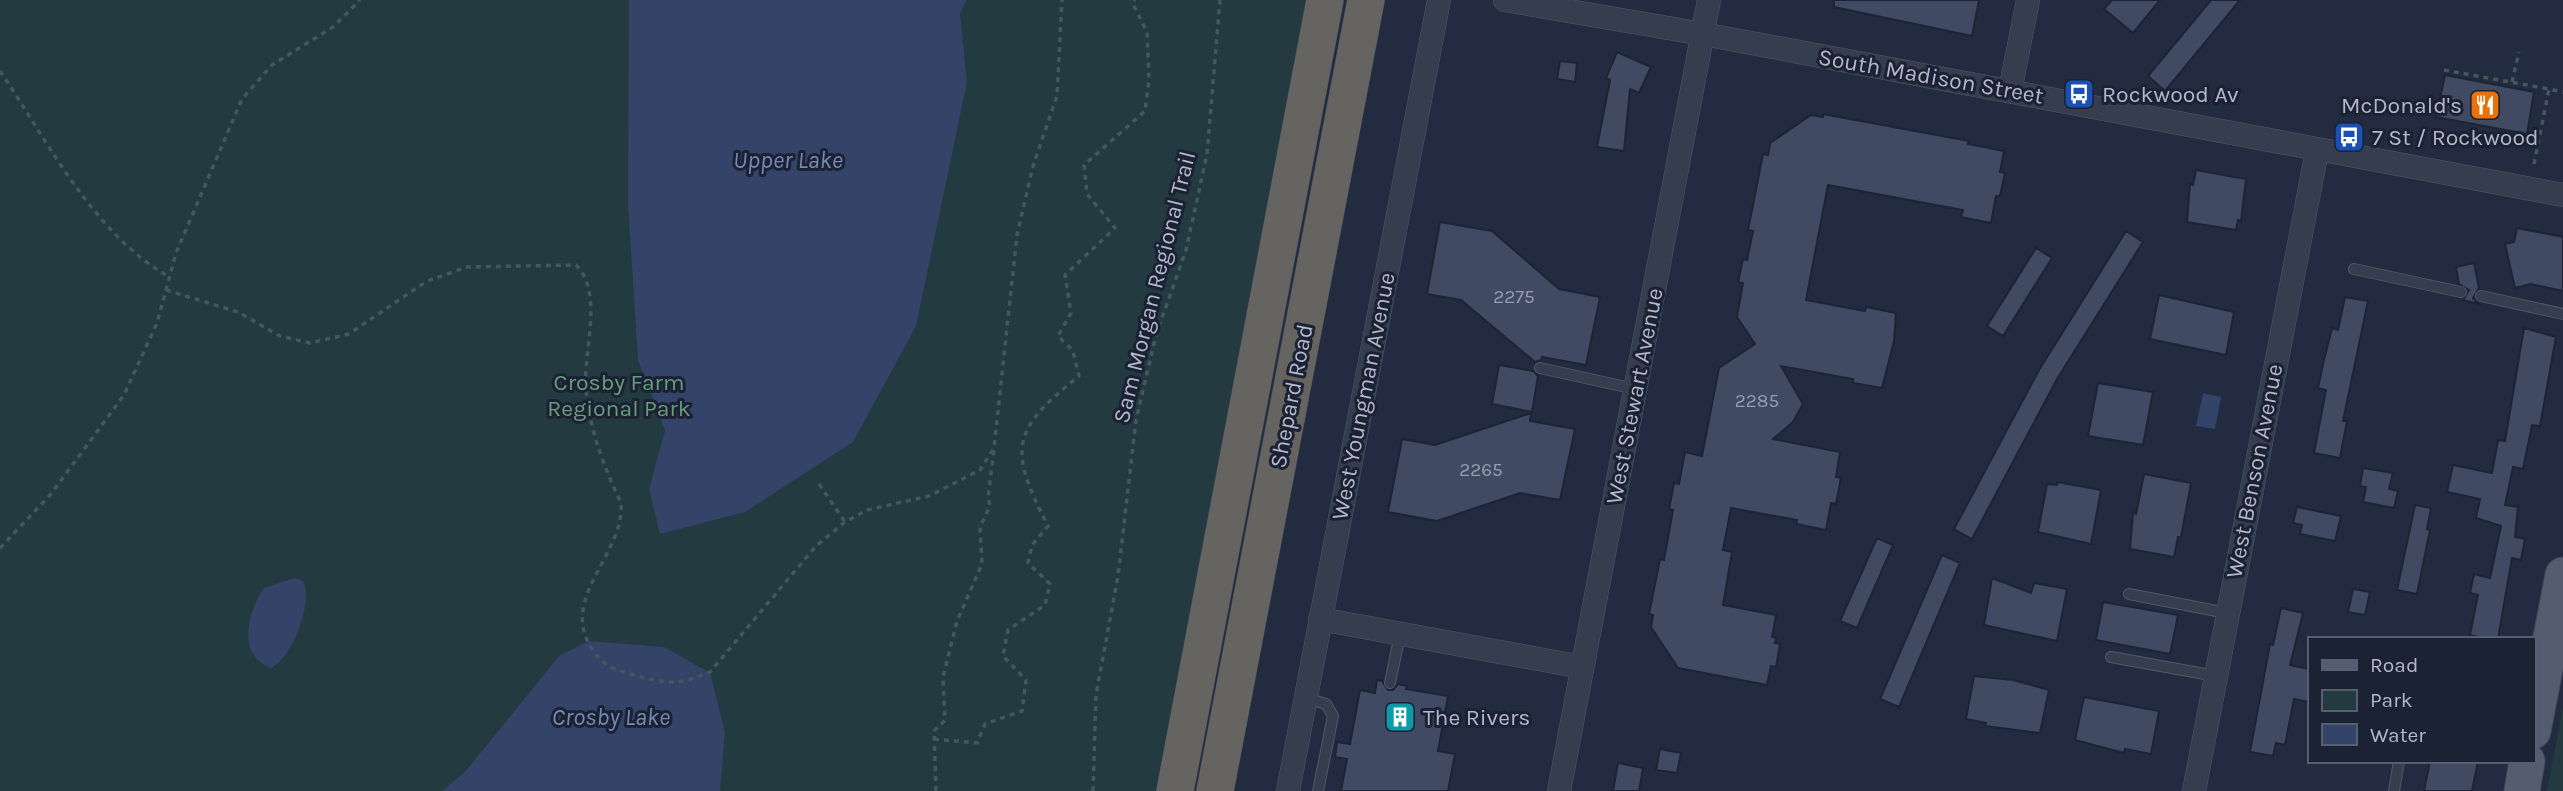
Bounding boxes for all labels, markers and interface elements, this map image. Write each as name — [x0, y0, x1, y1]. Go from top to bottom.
street label: South Madison Street — [1816, 43, 2046, 110]
bus stop icon: Rockwood Av — [2062, 77, 2096, 111]
place label: Rockwood Av — [2102, 81, 2239, 108]
restaurant icon: McDonald's — [2468, 88, 2502, 122]
place label: McDonald's — [2341, 92, 2462, 119]
bus stop icon: 7 St / Rockwood — [2332, 120, 2366, 154]
place label: 7 St / Rockwood — [2372, 124, 2539, 151]
water label: Upper Lake — [733, 146, 843, 174]
street label: Sam Morgan Regional Trail — [1108, 148, 1201, 426]
street label: West Youngman Avenue — [1326, 270, 1401, 522]
house number: 2275 — [1493, 286, 1535, 308]
street label: West Stewart Avenue — [1600, 286, 1669, 506]
street label: Shepard Road — [1264, 322, 1319, 470]
street label: West Benson Avenue — [2220, 362, 2288, 580]
park label: Crosby Farm Regional Park — [547, 369, 691, 422]
house number: 2285 — [1735, 390, 1779, 412]
house number: 2265 — [1459, 459, 1503, 481]
legend — [2308, 637, 2535, 763]
text: Road — [2370, 653, 2418, 677]
text: Park — [2370, 688, 2413, 712]
building icon: The Rivers — [1383, 700, 1417, 734]
water label: Crosby Lake — [552, 703, 670, 731]
place label: The Rivers — [1423, 704, 1530, 731]
text: Water — [2370, 723, 2426, 747]

